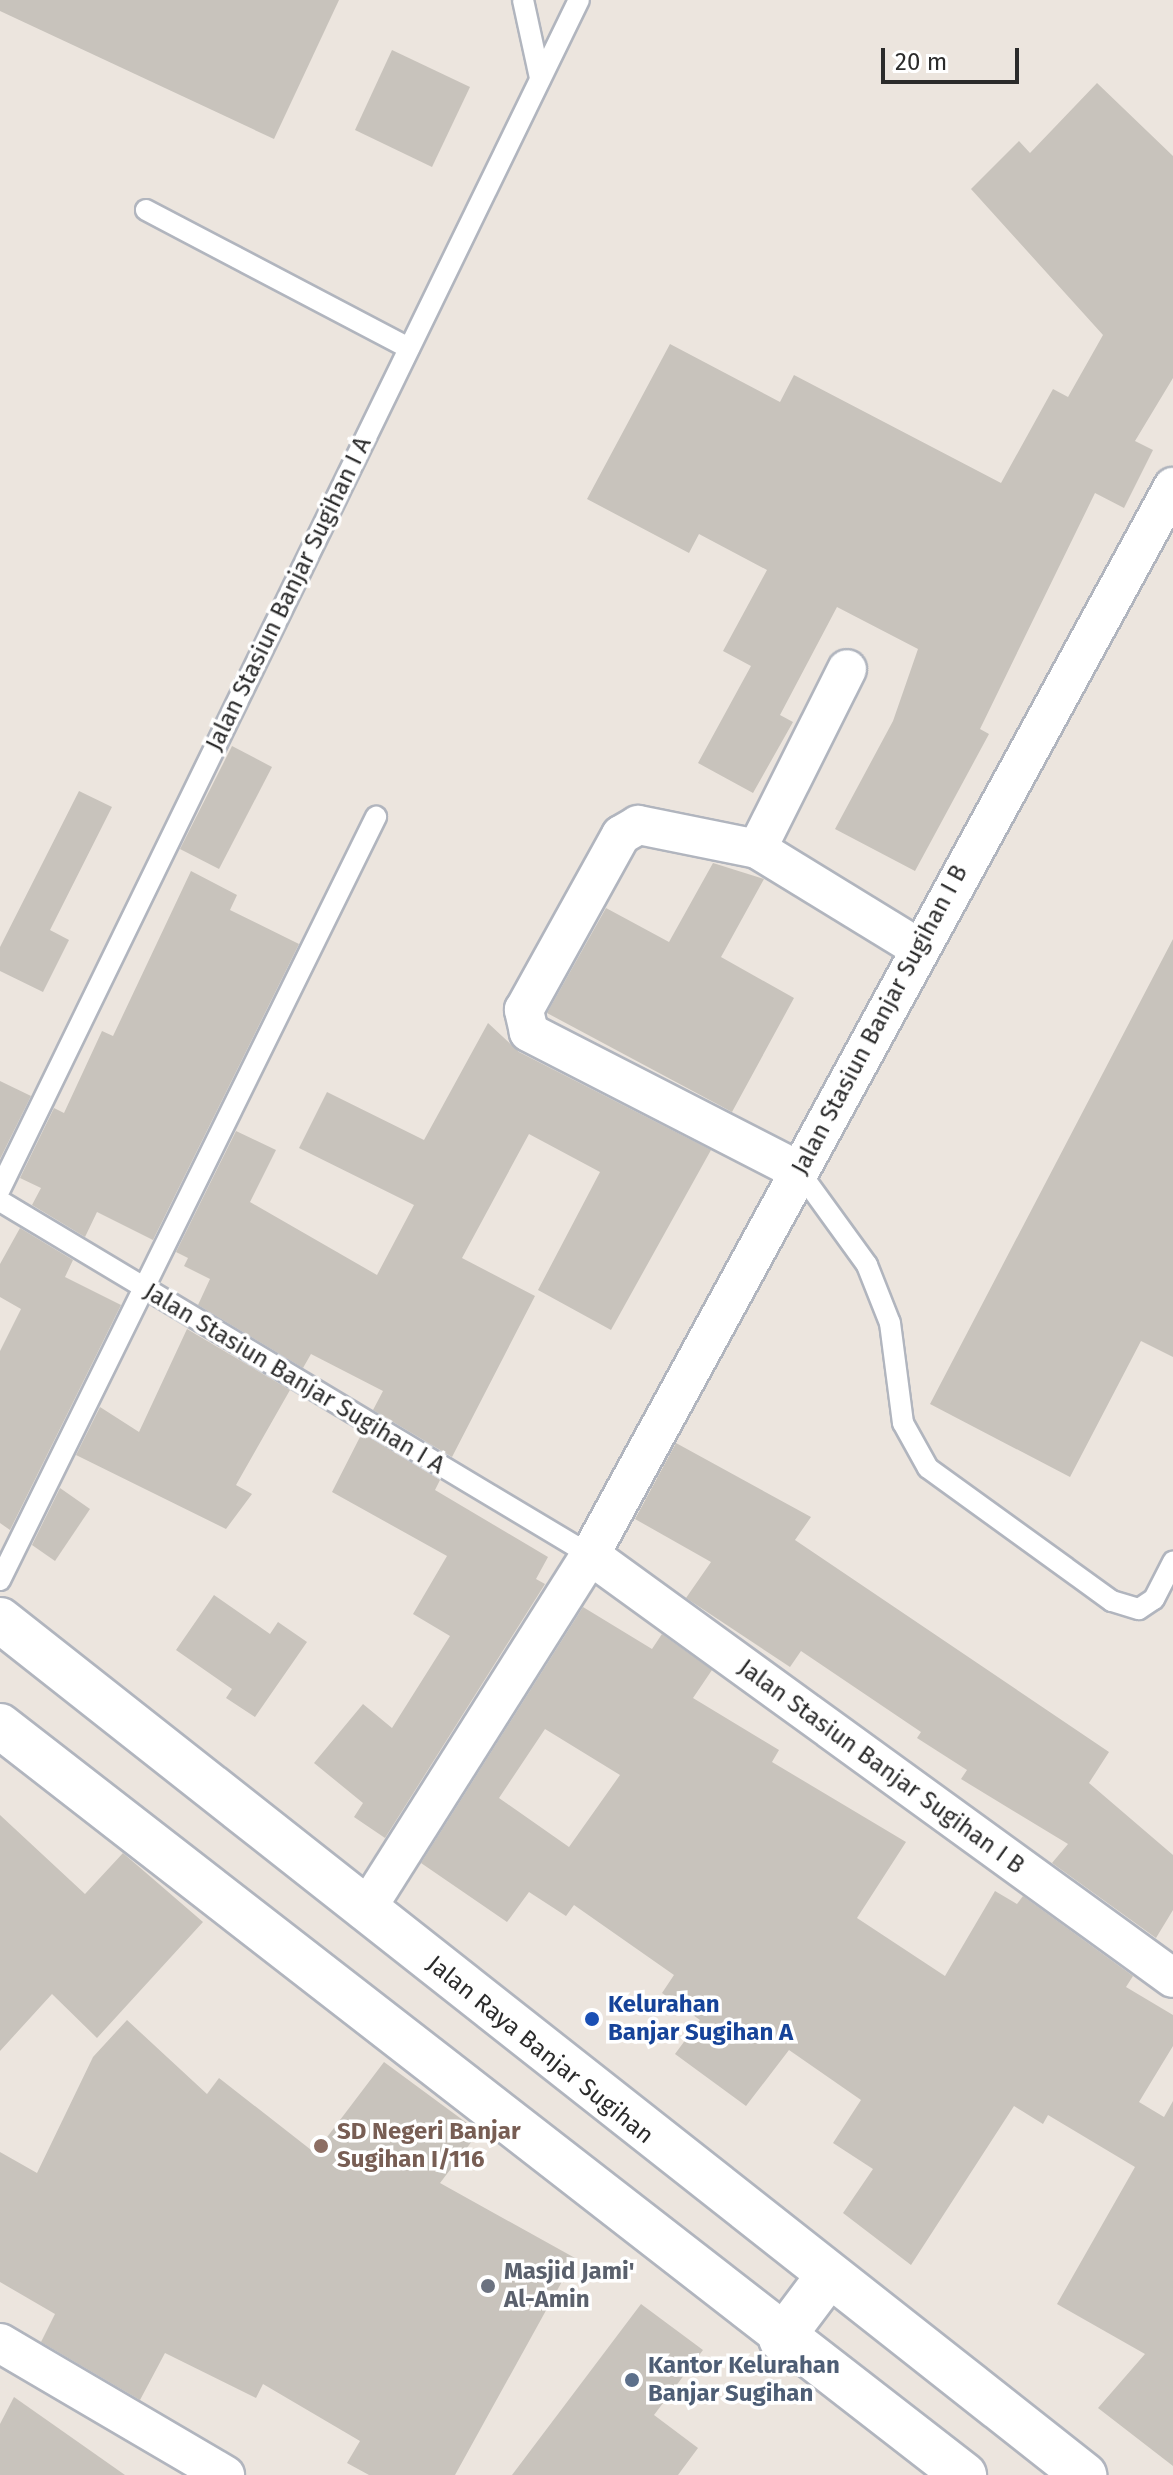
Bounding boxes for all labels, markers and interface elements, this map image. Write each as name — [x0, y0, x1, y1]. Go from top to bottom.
scale bar — [885, 32, 1023, 82]
text: 20 m — [895, 48, 947, 76]
street label: Jalan Stasiun Banjar Sugihan I A — [200, 432, 378, 756]
street label: Jalan Stasiun Banjar Sugihan I B — [786, 860, 974, 1180]
street label: Jalan Stasiun Banjar Sugihan I A — [139, 1278, 449, 1480]
street label: Jalan Stasiun Banjar Sugihan I B — [732, 1654, 1030, 1880]
street label: Jalan Raya Banjar Sugihan — [421, 1950, 659, 2150]
place label: Kelurahan Banjar Sugihan A — [608, 1991, 793, 2047]
marker: Kelurahan Banjar Sugihan A — [583, 2010, 601, 2028]
place label: SD Negeri Banjar Sugihan I/116 — [337, 2118, 521, 2174]
marker: SD Negeri Banjar Sugihan I/116 — [312, 2137, 330, 2155]
place label: Masjid Jami' Al-Amin — [504, 2258, 634, 2314]
marker: Masjid Jami' Al-Amin — [479, 2277, 497, 2295]
place label: Kantor Kelurahan Banjar Sugihan — [648, 2352, 840, 2408]
marker: Kantor Kelurahan Banjar Sugihan — [623, 2371, 641, 2389]

